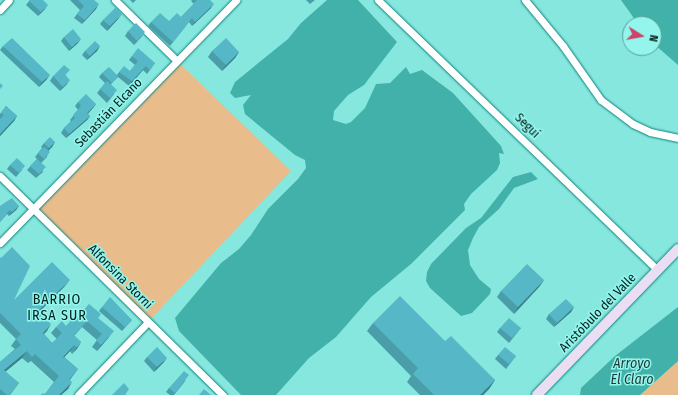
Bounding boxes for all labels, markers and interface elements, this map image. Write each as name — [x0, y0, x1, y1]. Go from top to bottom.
north arrow — [622, 16, 662, 56]
text: N — [646, 34, 660, 43]
street label: Sebastián Elcano — [72, 75, 146, 151]
street label: Seguí — [511, 110, 543, 142]
street label: Alfonsina Storni — [84, 241, 156, 313]
street label: Aristóbulo del Valle — [556, 270, 640, 356]
district label: BARRIO IRSA SUR — [27, 292, 87, 324]
water label: Arroyo El Claro — [610, 356, 654, 388]

